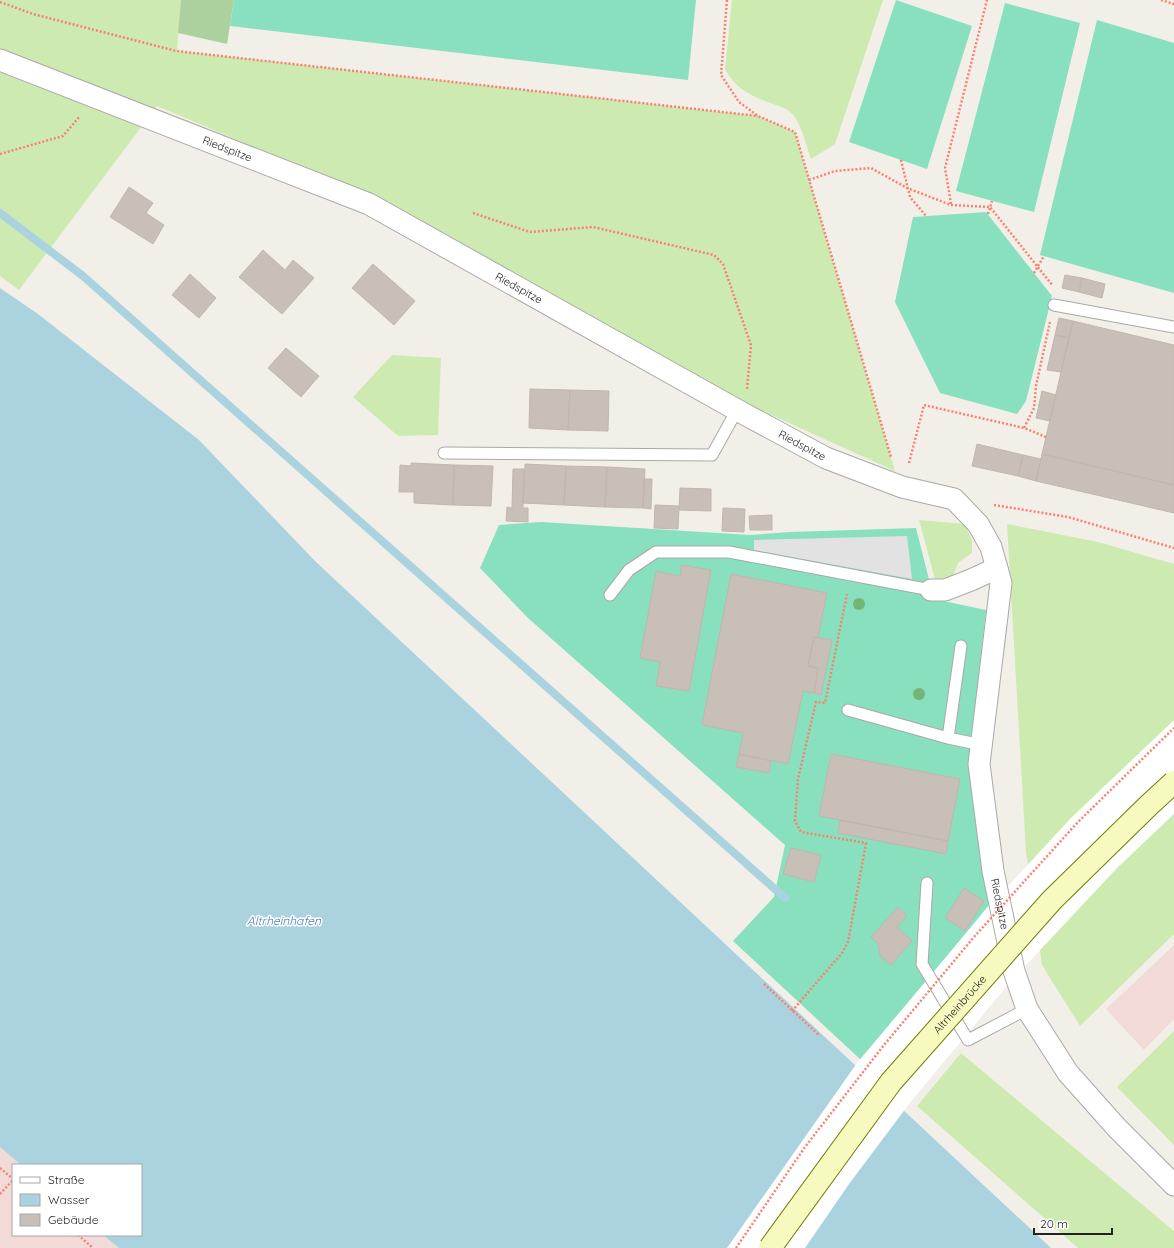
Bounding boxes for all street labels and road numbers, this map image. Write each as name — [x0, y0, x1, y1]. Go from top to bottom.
street label: Riedspitze — [201, 133, 254, 165]
street label: Riedspitze — [493, 269, 545, 307]
street label: Riedspitze — [776, 427, 828, 464]
street label: Riedspitze — [988, 877, 1012, 931]
street label: Altrheinbrücke — [930, 972, 989, 1037]

